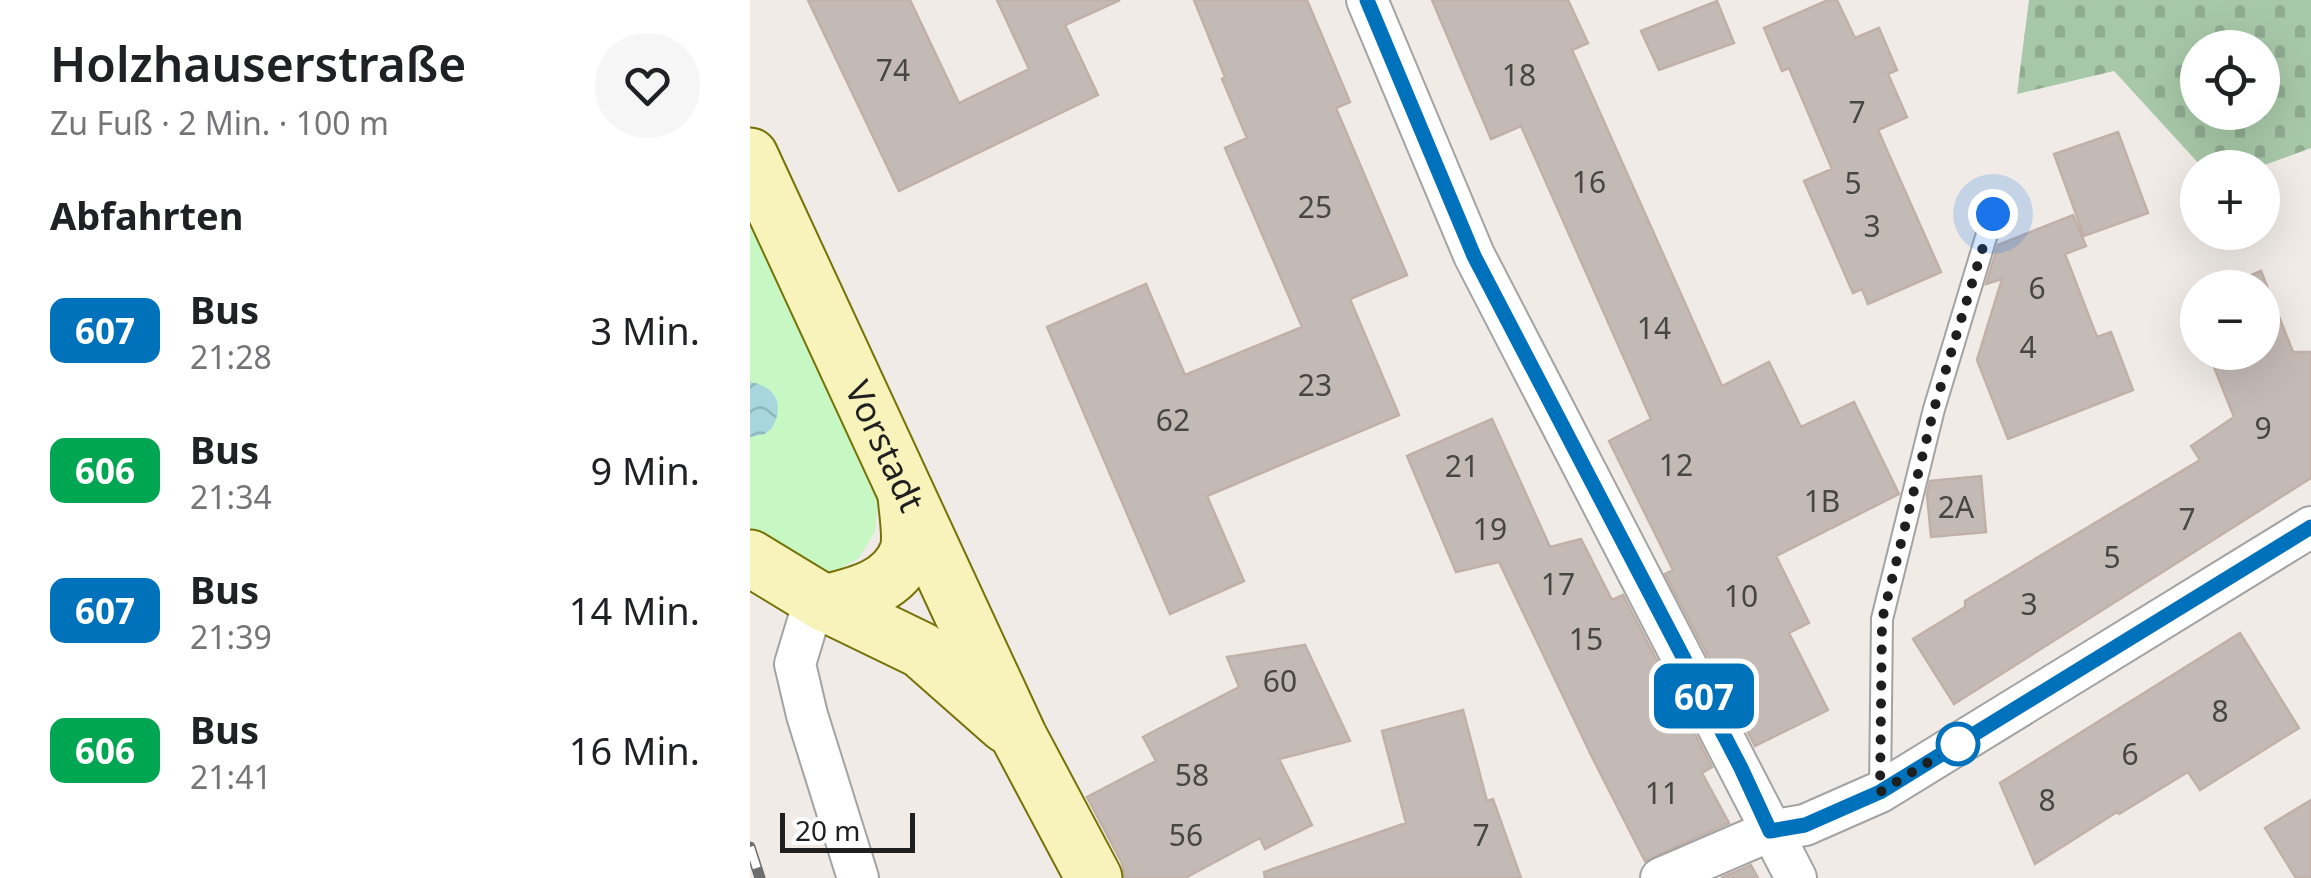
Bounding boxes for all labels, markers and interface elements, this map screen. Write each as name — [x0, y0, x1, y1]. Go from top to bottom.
map controls — [2180, 30, 2280, 370]
button: locate — [2180, 30, 2280, 130]
text: Holzhauserstraße — [50, 31, 466, 96]
button: heart — [595, 33, 700, 138]
house number: 74 — [876, 49, 910, 90]
house number: 18 — [1502, 54, 1536, 95]
house number: 7 — [1848, 91, 1866, 132]
text: Zu Fuß · 2 Min. · 100 m — [50, 101, 389, 144]
button: + — [2180, 150, 2280, 250]
house number: 16 — [1572, 161, 1606, 202]
house number: 5 — [1844, 162, 1862, 203]
house number: 25 — [1298, 186, 1332, 227]
text: Abfahrten — [50, 189, 243, 241]
your location — [1968, 189, 2018, 239]
house number: 3 — [1863, 205, 1881, 246]
house number: 6 — [2028, 267, 2046, 308]
button: − — [2180, 270, 2280, 370]
text: Bus — [190, 283, 259, 335]
text: 3 Min. — [590, 304, 700, 356]
text: 607 — [75, 307, 135, 354]
house number: 14 — [1637, 307, 1671, 348]
house number: 4 — [2019, 326, 2037, 367]
text: 21:28 — [190, 335, 272, 378]
house number: 23 — [1298, 364, 1332, 405]
street label: Vorstadt — [835, 373, 936, 519]
house number: 62 — [1156, 399, 1190, 440]
house number: 9 — [2254, 407, 2272, 448]
text: Bus — [190, 423, 259, 475]
text: 9 Min. — [590, 444, 700, 496]
house number: 12 — [1659, 444, 1693, 485]
house number: 21 — [1445, 445, 1479, 486]
text: 606 — [75, 447, 135, 494]
text: 21:34 — [190, 475, 272, 518]
house number: 1B — [1804, 480, 1840, 521]
house number: 2A — [1938, 486, 1975, 527]
house number: 7 — [2178, 498, 2196, 539]
house number: 19 — [1473, 508, 1507, 549]
house number: 5 — [2103, 536, 2121, 577]
text: Bus — [190, 563, 259, 615]
house number: 17 — [1541, 563, 1575, 604]
house number: 10 — [1724, 575, 1758, 616]
house number: 3 — [2020, 583, 2038, 624]
text: 14 Min. — [569, 584, 700, 636]
text: 607 — [75, 587, 135, 634]
text: 21:39 — [190, 615, 272, 658]
house number: 15 — [1569, 618, 1603, 659]
house number: 60 — [1263, 660, 1297, 701]
line badge: 607 — [1646, 664, 1762, 728]
text: 607 — [1674, 673, 1734, 720]
house number: 8 — [2211, 690, 2229, 731]
text: Bus — [190, 703, 259, 755]
unlabelled marker — [1937, 723, 1979, 765]
text: 16 Min. — [569, 724, 700, 776]
text: 606 — [75, 727, 135, 774]
house number: 6 — [2121, 733, 2139, 774]
house number: 58 — [1175, 754, 1209, 795]
text: 21:41 — [190, 755, 272, 798]
house number: 11 — [1645, 772, 1679, 813]
house number: 8 — [2038, 779, 2056, 820]
scale bar — [780, 808, 915, 852]
text: 20 m — [795, 811, 861, 849]
house number: 56 — [1169, 814, 1203, 855]
house number: 7 — [1472, 814, 1490, 855]

